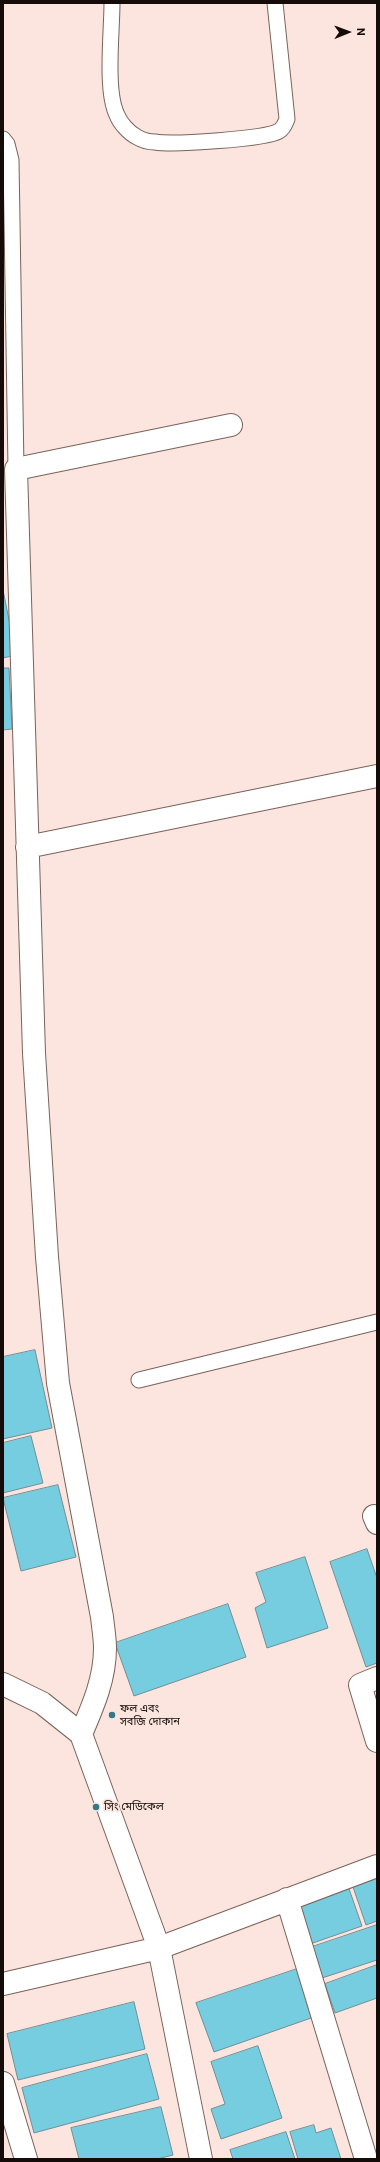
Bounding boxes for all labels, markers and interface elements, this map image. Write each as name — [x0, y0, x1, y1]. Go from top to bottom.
north arrow — [328, 12, 368, 52]
text: N — [354, 28, 367, 36]
place label: ফল এবং সবজি দোকান — [120, 1702, 180, 1728]
marker: ফল এবং সবজি দোকান — [107, 1710, 117, 1720]
place label: সিং মেডিকেল — [104, 1800, 164, 1814]
marker: সিং মেডিকেল — [91, 1802, 101, 1812]

